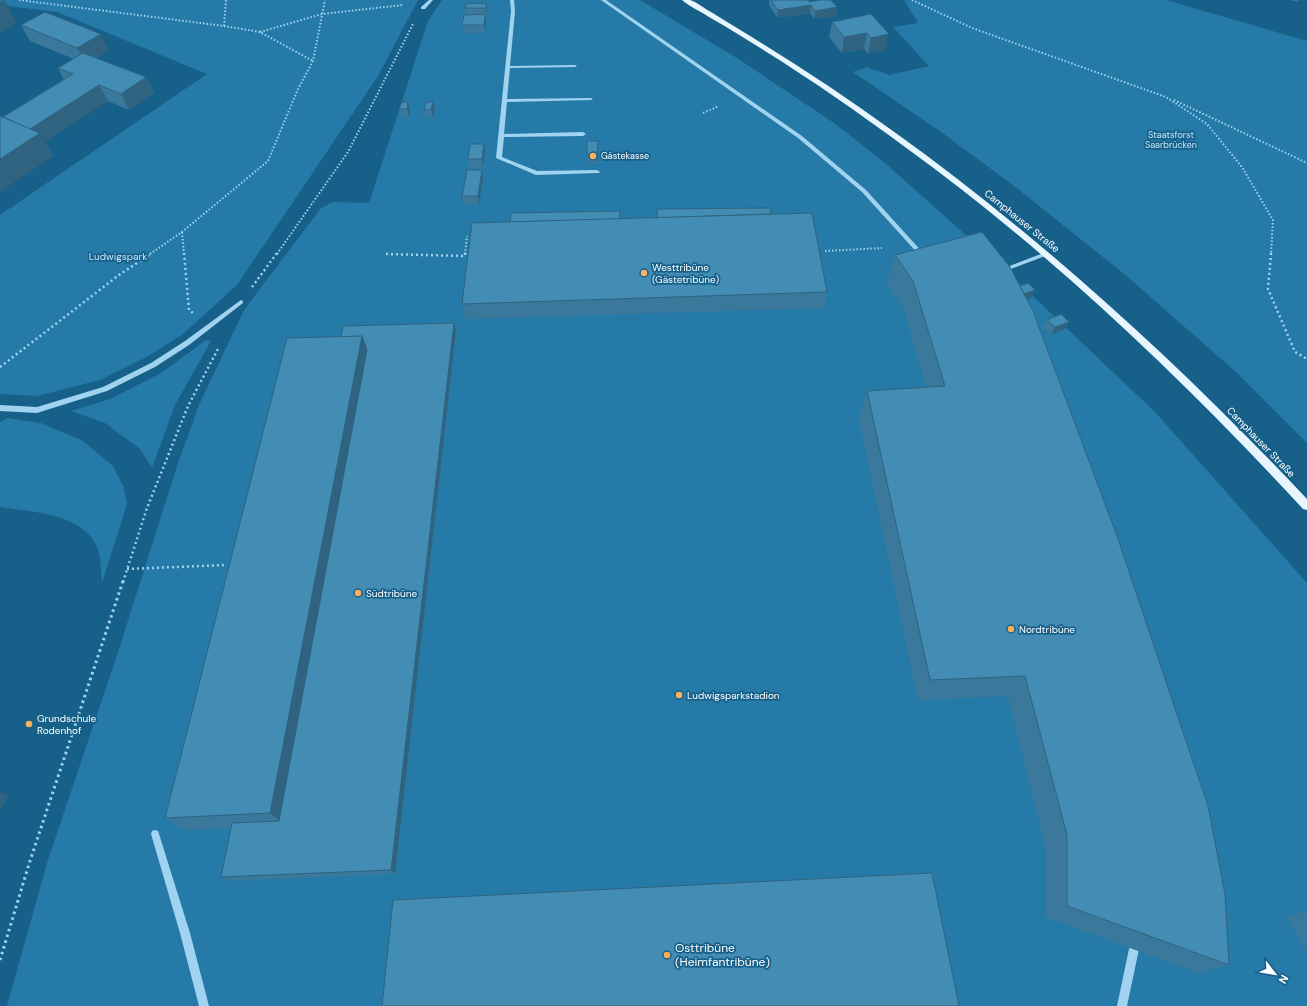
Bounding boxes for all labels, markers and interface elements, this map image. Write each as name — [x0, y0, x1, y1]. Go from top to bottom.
park label: Staatsforst Saarbrücken — [1145, 129, 1197, 151]
place label: Gästekasse — [601, 150, 649, 162]
marker: Gästekasse — [588, 151, 598, 161]
street label: Camphauser Straße — [982, 187, 1062, 255]
park label: Ludwigspark — [89, 250, 147, 263]
place label: Westtribüne (Gästetribüne) — [652, 261, 720, 286]
marker: Westtribüne (Gästetribüne) — [639, 268, 649, 278]
street label: Camphauser Straße — [1224, 404, 1298, 480]
place label: Südtribüne — [366, 587, 418, 600]
marker: Südtribüne — [353, 588, 363, 598]
place label: Nordtribüne — [1019, 623, 1075, 636]
marker: Nordtribüne — [1006, 624, 1016, 634]
place label: Ludwigsparkstadion — [687, 689, 780, 702]
marker: Ludwigsparkstadion — [674, 690, 684, 700]
place label: Grundschule Rodenhof — [37, 712, 96, 737]
marker: Grundschule Rodenhof — [24, 719, 34, 729]
place label: Osttribüne (Heimfantribüne) — [675, 940, 770, 970]
marker: Osttribüne (Heimfantribüne) — [662, 950, 672, 960]
north arrow — [1255, 954, 1295, 994]
text: N — [1276, 972, 1292, 986]

